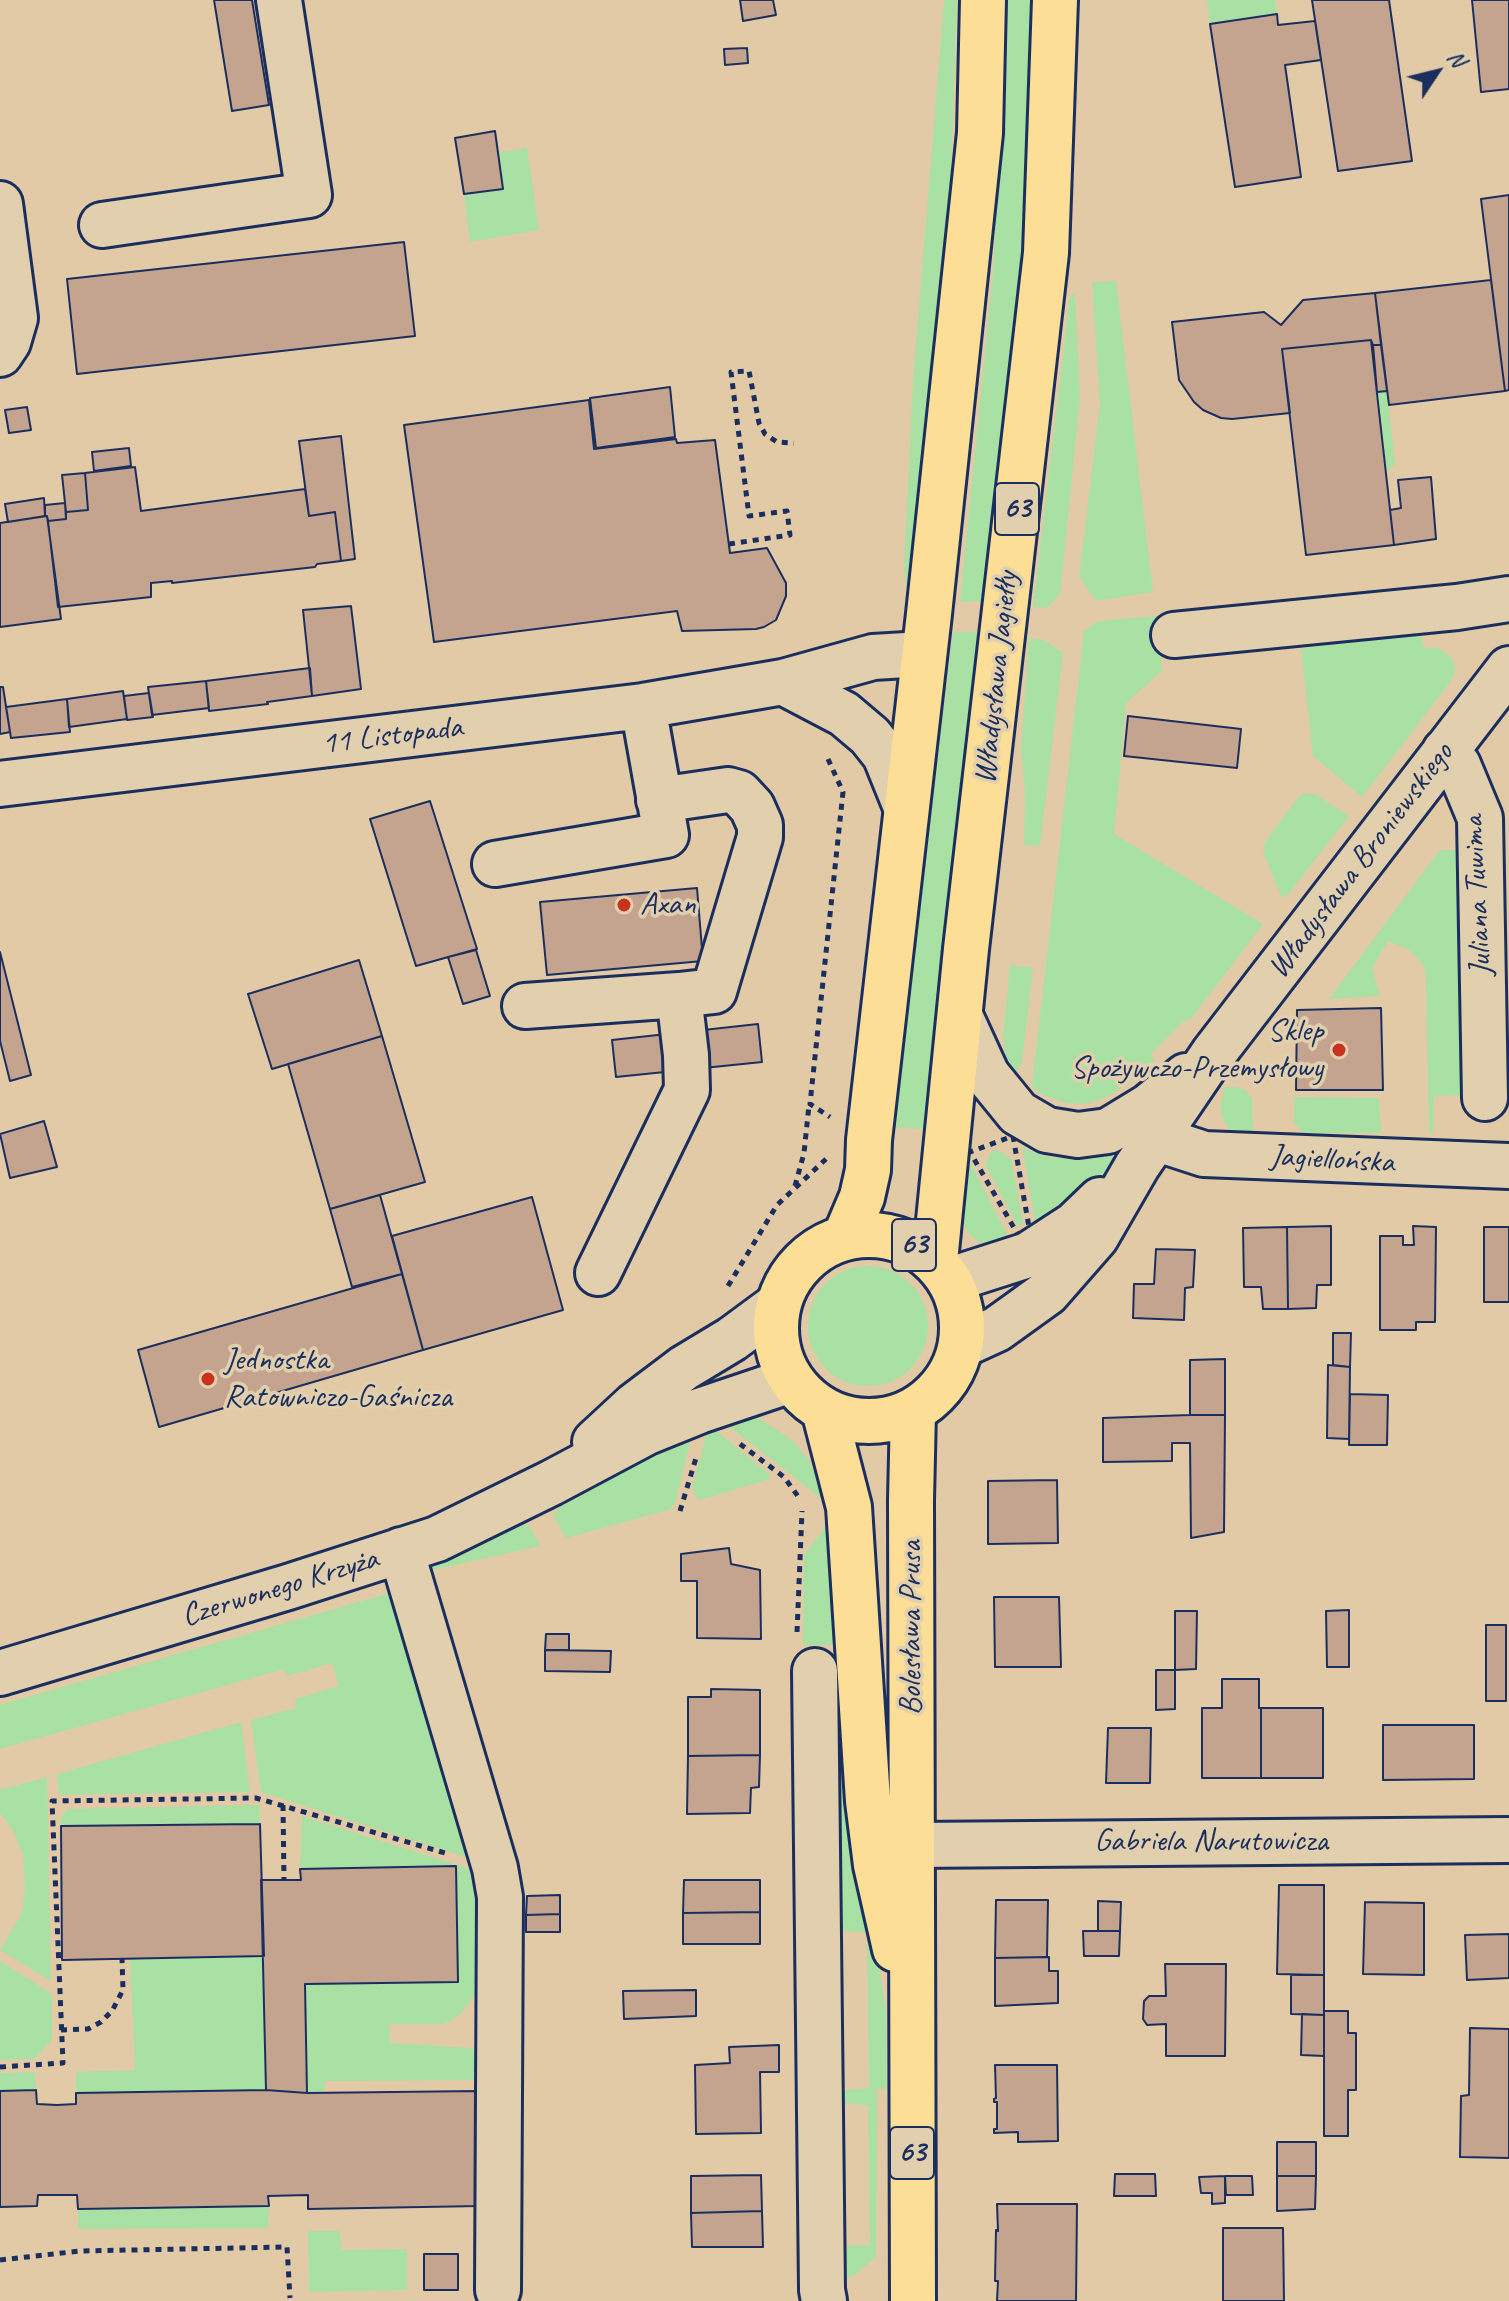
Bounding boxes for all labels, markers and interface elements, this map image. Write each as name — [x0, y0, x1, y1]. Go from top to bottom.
north arrow — [1397, 32, 1477, 112]
text: N — [1441, 45, 1472, 72]
road number: 63 — [995, 483, 1039, 535]
street label: Władysława Jagiełły — [967, 570, 1027, 786]
street label: 11 Listopada — [320, 708, 464, 764]
street label: Władysława Broniewskiego — [1260, 736, 1462, 986]
street label: Juliana Tuwima — [1455, 815, 1501, 977]
place label: Axan — [640, 886, 696, 924]
marker: Axan — [615, 896, 633, 914]
place label: Sklep Spożywczo-Przemysłowy — [1071, 1013, 1323, 1088]
marker: Sklep Spożywczo-Przemysłowy — [1330, 1041, 1348, 1059]
street label: Jagiellońska — [1269, 1138, 1395, 1182]
road number: 63 — [892, 1219, 936, 1271]
place label: Jednostka Ratowniczo-Gaśnicza — [224, 1342, 452, 1417]
marker: Jednostka Ratowniczo-Gaśnicza — [199, 1370, 217, 1388]
street label: Czerwonego Krzyża — [177, 1540, 383, 1636]
street label: Bolesława Prusa — [893, 1541, 931, 1715]
street label: Gabriela Narutowicza — [1094, 1823, 1328, 1861]
road number: 63 — [890, 2127, 934, 2179]

